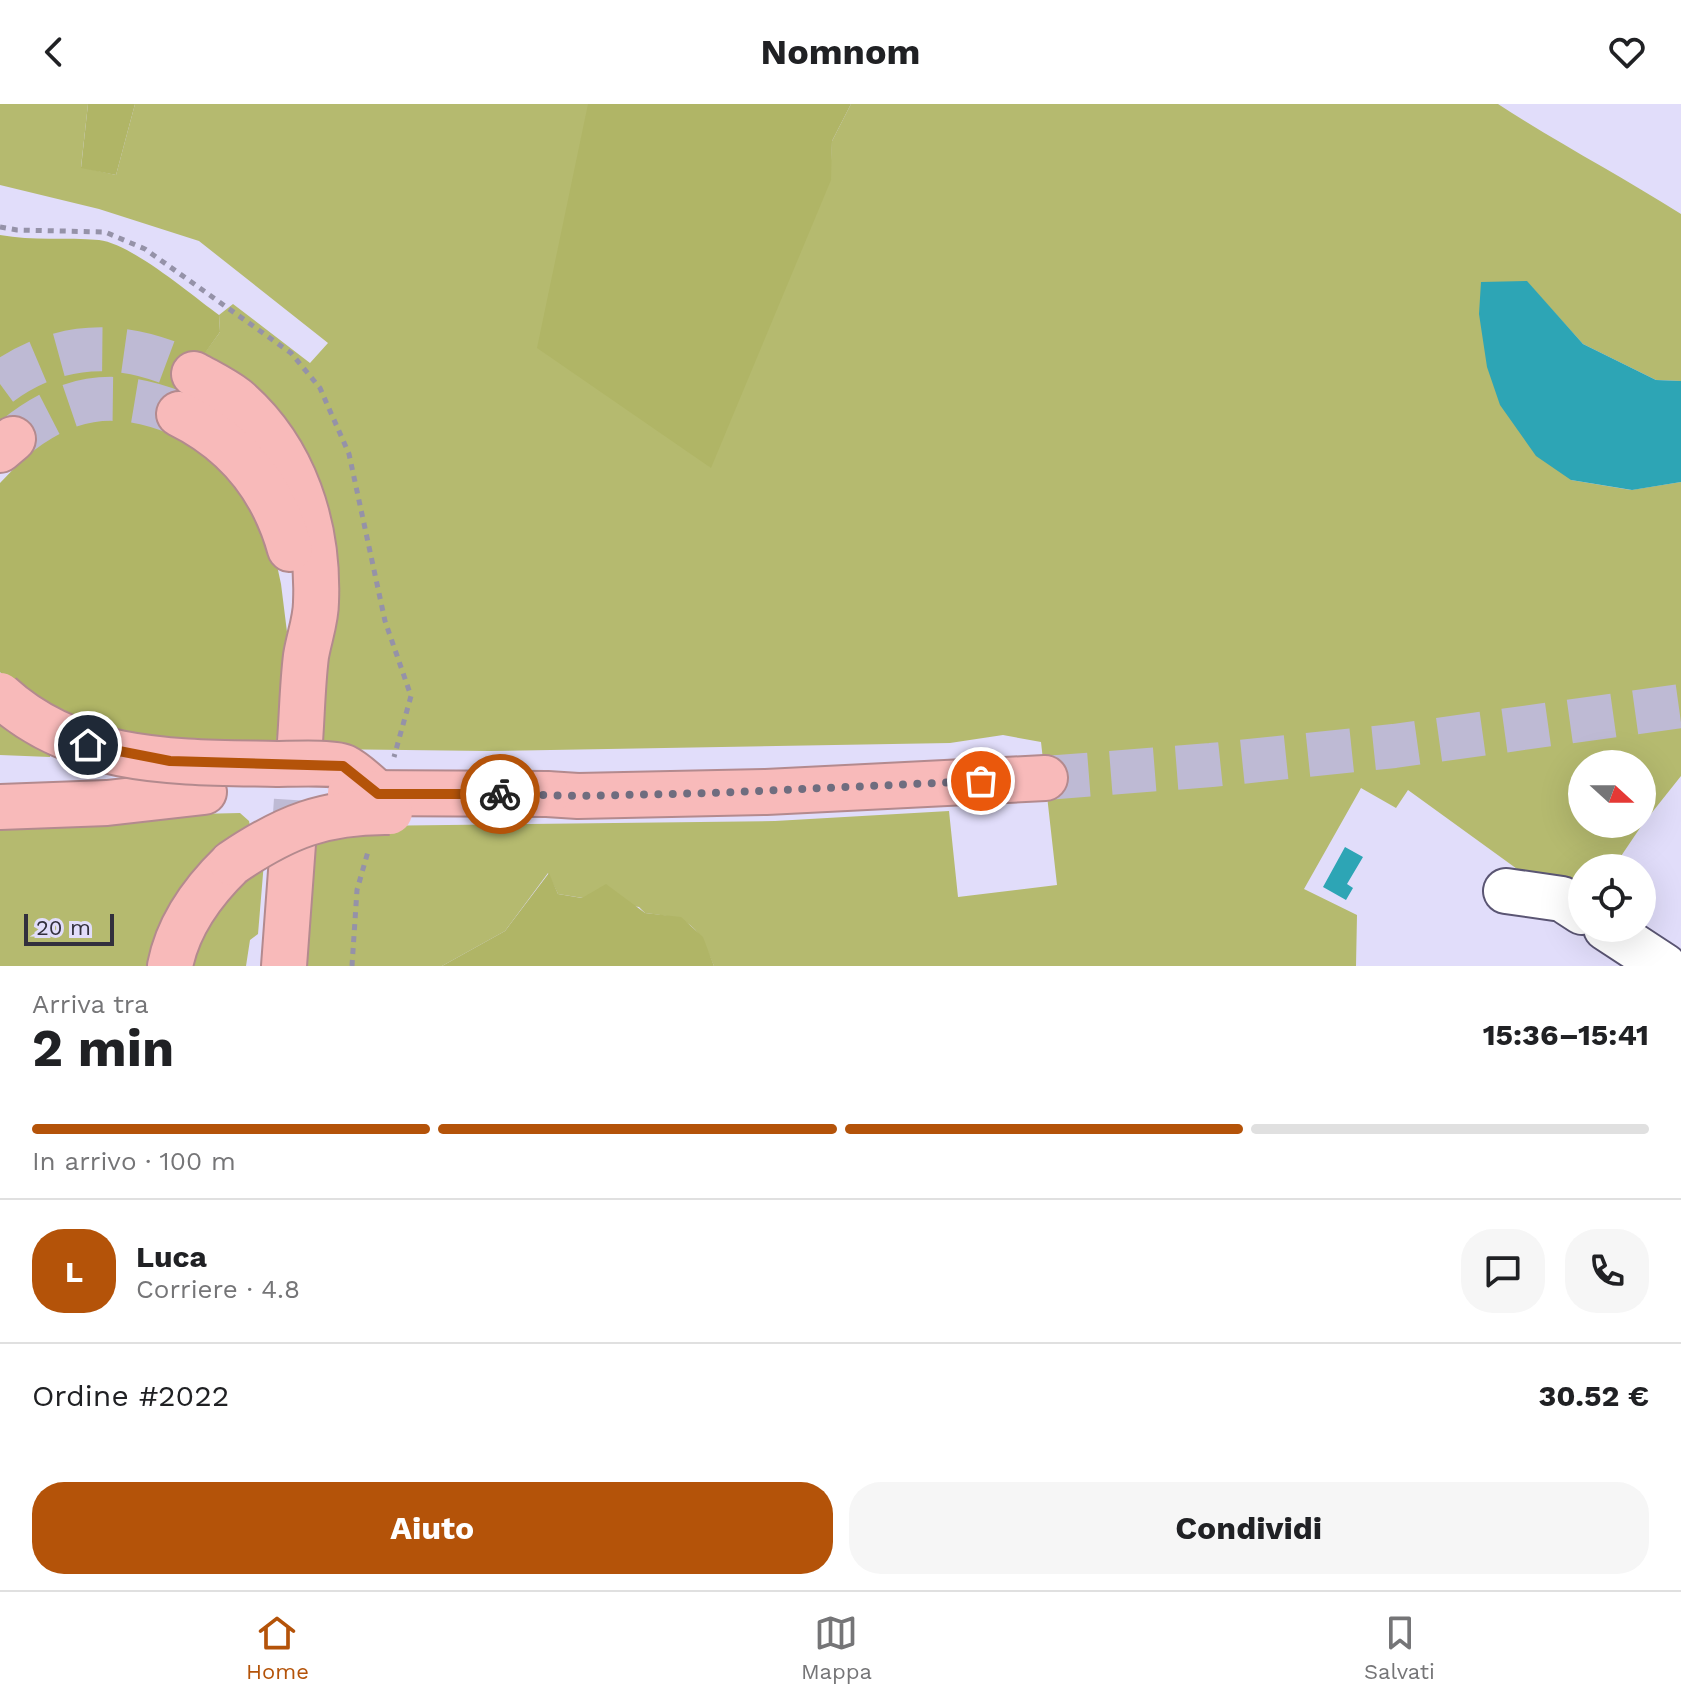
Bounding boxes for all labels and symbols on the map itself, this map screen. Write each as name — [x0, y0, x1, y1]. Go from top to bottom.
pin — [54, 711, 122, 779]
pin — [947, 747, 1015, 815]
north arrow — [1568, 750, 1656, 838]
courier — [460, 754, 540, 834]
scale bar — [24, 910, 114, 946]

